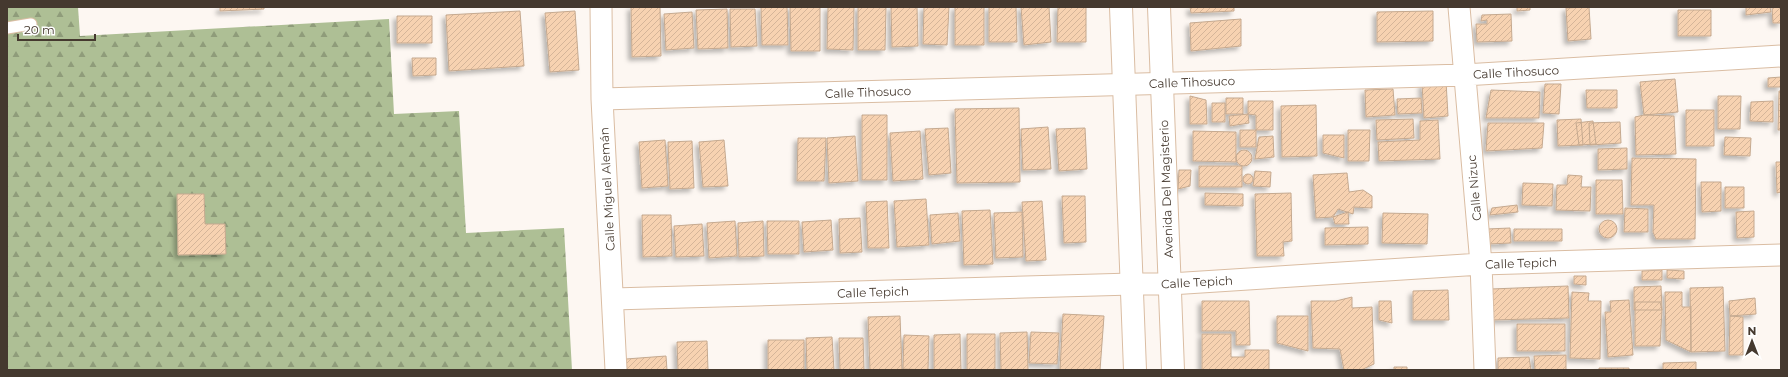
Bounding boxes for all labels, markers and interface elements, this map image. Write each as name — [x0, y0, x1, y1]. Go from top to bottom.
scale bar — [18, 16, 95, 42]
text: 20 m — [24, 22, 55, 37]
street label: Calle Tihosuco — [1473, 62, 1559, 82]
street label: Calle Tihosuco — [1149, 73, 1235, 91]
street label: Calle Tihosuco — [825, 83, 911, 101]
street label: Avenida Del Magisterio — [1156, 120, 1176, 258]
street label: Calle Miguel Alemán — [596, 127, 618, 251]
street label: Calle Nizuc — [1464, 154, 1484, 222]
street label: Calle Tepich — [1485, 254, 1557, 272]
street label: Calle Tepich — [1161, 273, 1233, 291]
street label: Calle Tepich — [837, 283, 909, 301]
north arrow — [1732, 321, 1772, 361]
text: N — [1748, 324, 1756, 338]

